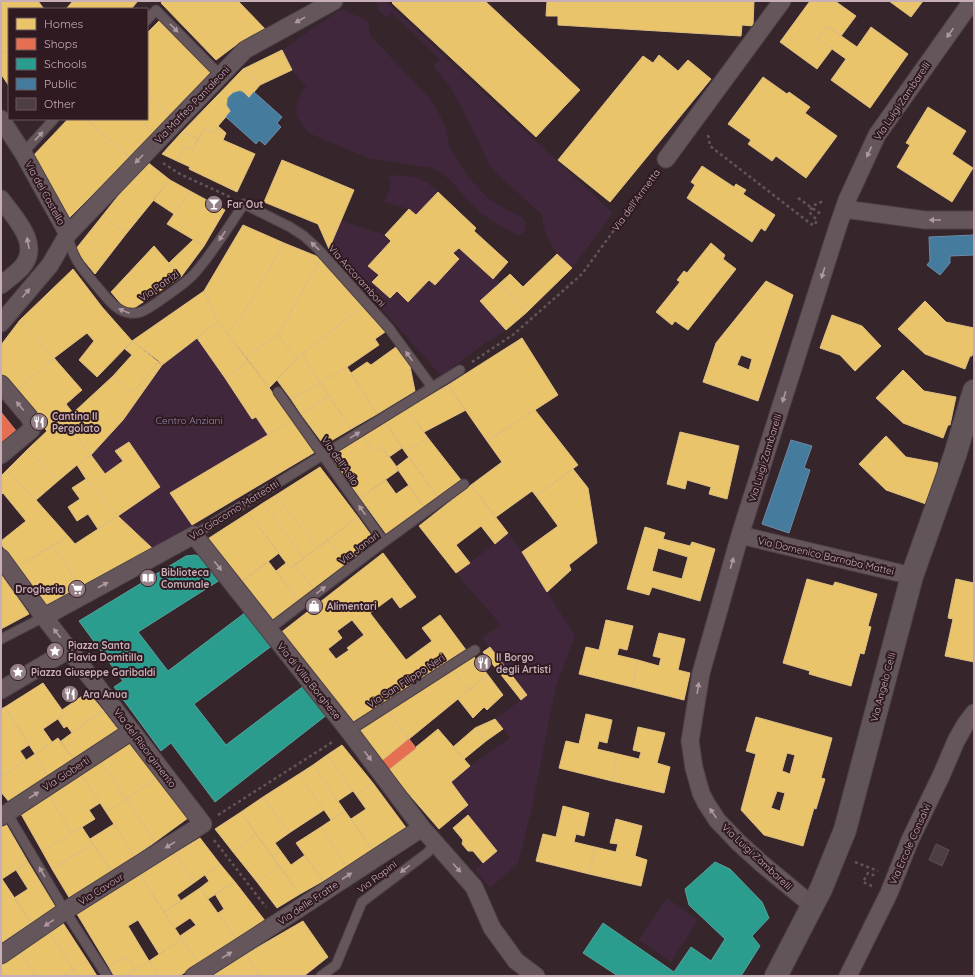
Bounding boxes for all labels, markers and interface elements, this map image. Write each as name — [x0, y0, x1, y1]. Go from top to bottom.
legend — [8, 8, 148, 120]
text: Homes — [44, 16, 84, 31]
one-way arrow — [294, 17, 306, 23]
one-way arrow — [169, 23, 179, 33]
one-way arrow — [946, 27, 954, 38]
text: Shops — [44, 36, 78, 51]
text: Schools — [44, 56, 87, 71]
street label: Via Luigi Zambarelli — [871, 59, 933, 143]
street label: Via Maffeo Pantaleoni — [152, 64, 232, 146]
text: Public — [44, 76, 77, 91]
text: Other — [44, 96, 76, 111]
one-way arrow — [34, 131, 43, 141]
one-way arrow — [866, 146, 873, 158]
one-way arrow — [135, 154, 144, 164]
street label: Via del Castello — [22, 159, 68, 227]
street label: Via dell'Armetta — [609, 166, 663, 234]
bar icon: Far Out — [204, 194, 224, 214]
place label: Far Out — [227, 198, 263, 211]
one-way arrow — [928, 217, 941, 223]
one-way arrow — [218, 231, 226, 241]
one-way arrow — [25, 237, 31, 250]
one-way arrow — [310, 242, 320, 251]
street label: Via Accoramboni — [326, 242, 388, 310]
one-way arrow — [820, 267, 826, 279]
street label: Via Patrizi — [136, 268, 182, 304]
one-way arrow — [21, 288, 30, 299]
one-way arrow — [118, 307, 130, 313]
one-way arrow — [405, 350, 413, 361]
one-way arrow — [781, 391, 787, 403]
one-way arrow — [16, 401, 25, 412]
place label: Cantina Il Pergolato — [52, 410, 100, 435]
restaurant icon: Cantina Il Pergolato — [29, 412, 49, 432]
street label: Via Luigi Zambarelli — [745, 412, 785, 504]
park label: Centro Anziani — [156, 414, 222, 427]
one-way arrow — [350, 431, 361, 438]
street label: Via dell'Asilo — [318, 434, 362, 488]
street label: Via Giacomo Matteotti — [187, 477, 281, 543]
one-way arrow — [358, 505, 366, 516]
street label: Via Janari — [336, 529, 382, 567]
street label: Via Domenico Barnaba Mattei — [757, 534, 895, 578]
one-way arrow — [730, 556, 736, 569]
one-way arrow — [213, 561, 222, 572]
place label: Biblioteca Comunale — [161, 566, 209, 591]
library icon: Biblioteca Comunale — [138, 568, 158, 588]
supermarket icon: Drogheria — [67, 579, 87, 599]
one-way arrow — [97, 581, 109, 588]
place label: Drogheria — [15, 583, 64, 596]
one-way arrow — [316, 586, 327, 594]
shop icon: Alimentari — [304, 596, 324, 616]
place label: Alimentari — [327, 600, 377, 613]
one-way arrow — [52, 628, 61, 639]
place label: Piazza Santa Flavia Domitilla — [68, 639, 143, 664]
street label: Via di Villa Borghese — [274, 640, 344, 722]
place icon: Piazza Santa Flavia Domitilla — [45, 641, 65, 661]
street label: Via San Filippo Neri — [365, 651, 447, 711]
place label: Il Borgo degli Artisti — [496, 651, 551, 676]
street label: Via Angelo Celli — [867, 651, 899, 723]
restaurant icon: Il Borgo degli Artisti — [473, 653, 493, 673]
place icon: Piazza Giuseppe Garibaldi — [8, 662, 28, 682]
place label: Piazza Giuseppe Garibaldi — [31, 666, 155, 679]
one-way arrow — [696, 682, 702, 694]
restaurant icon: Ara Anua — [60, 684, 80, 704]
place label: Ara Anua — [83, 688, 127, 701]
street label: Via del Risorgimento — [111, 706, 179, 790]
one-way arrow — [364, 751, 372, 761]
street label: Via Gioberti — [40, 754, 92, 794]
one-way arrow — [28, 791, 39, 799]
street label: Via Ercole Consalvi — [886, 801, 934, 887]
one-way arrow — [709, 808, 717, 818]
street label: Via Luigi Zambarelli — [719, 821, 795, 893]
one-way arrow — [165, 841, 175, 849]
street label: Via Rapini — [355, 858, 399, 896]
one-way arrow — [452, 863, 461, 873]
one-way arrow — [400, 865, 411, 873]
one-way arrow — [39, 866, 46, 877]
street label: Via Cavour — [76, 870, 126, 908]
one-way arrow — [342, 872, 352, 880]
street label: Via delle Fratte — [275, 878, 341, 928]
one-way arrow — [43, 919, 54, 927]
one-way arrow — [221, 952, 233, 959]

